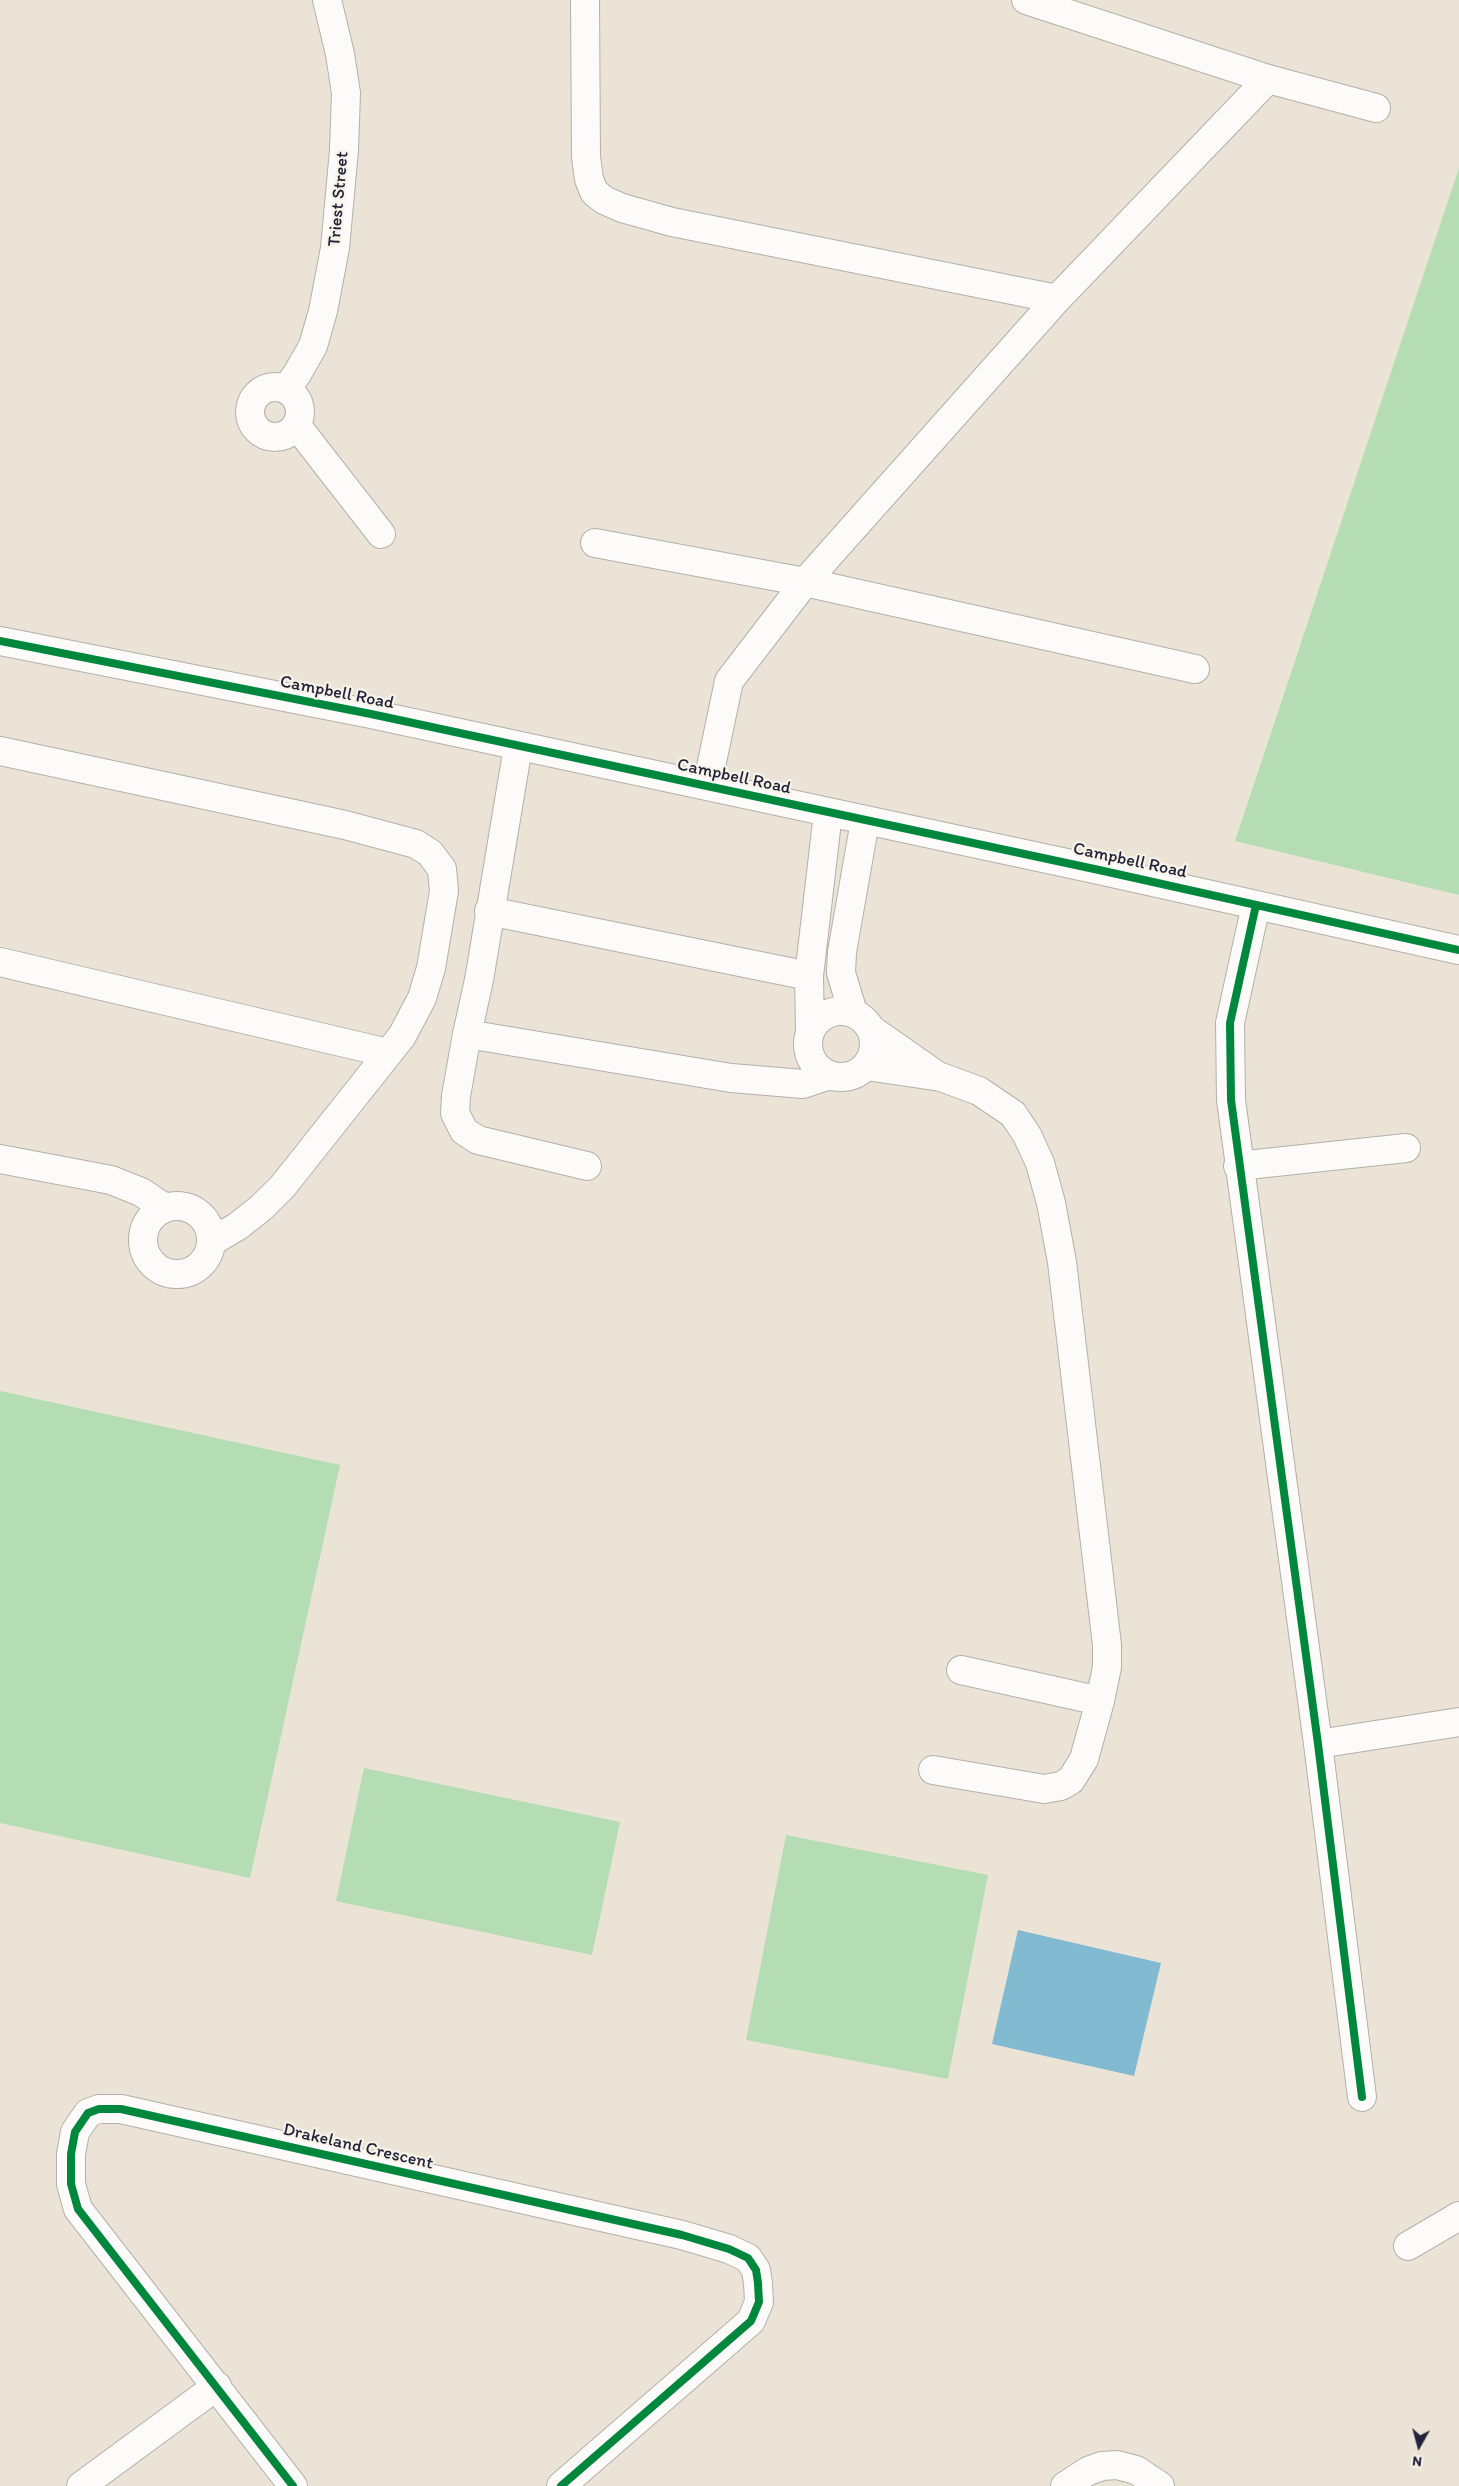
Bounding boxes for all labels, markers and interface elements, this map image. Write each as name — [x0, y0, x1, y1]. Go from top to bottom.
street label: Triest Street — [324, 150, 354, 248]
street label: Campbell Road — [278, 671, 396, 715]
street label: Campbell Road — [675, 754, 793, 800]
street label: Campbell Road — [1071, 838, 1189, 884]
street label: Drakeland Crescent — [281, 2119, 435, 2175]
north arrow — [1394, 2421, 1444, 2471]
text: N — [1411, 2452, 1423, 2470]

